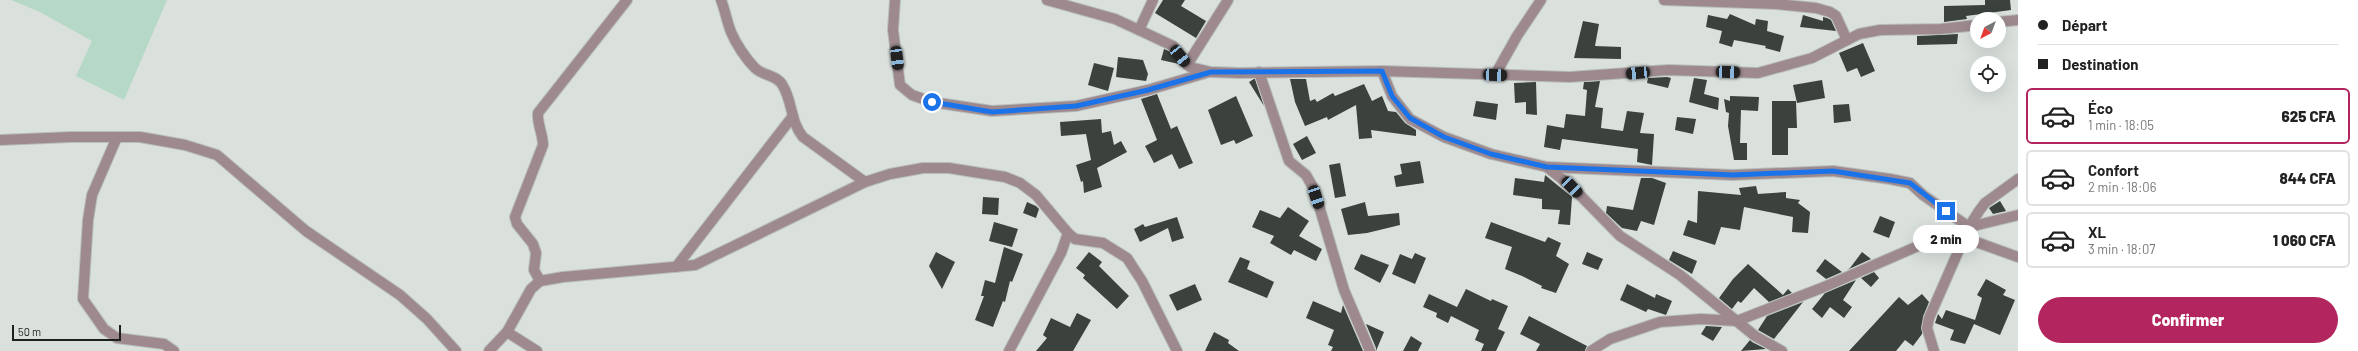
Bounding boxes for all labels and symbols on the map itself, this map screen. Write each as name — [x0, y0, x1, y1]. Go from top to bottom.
north arrow — [1970, 12, 2006, 48]
car — [1168, 43, 1192, 69]
car — [890, 45, 904, 71]
car — [1626, 66, 1650, 80]
car — [1716, 66, 1740, 78]
car — [1483, 69, 1507, 81]
route start — [923, 93, 941, 111]
car — [1559, 174, 1585, 200]
car — [1307, 184, 1325, 210]
route end — [1937, 202, 1955, 220]
callout: 2 min — [1913, 225, 1979, 253]
scale bar — [12, 323, 121, 342]

